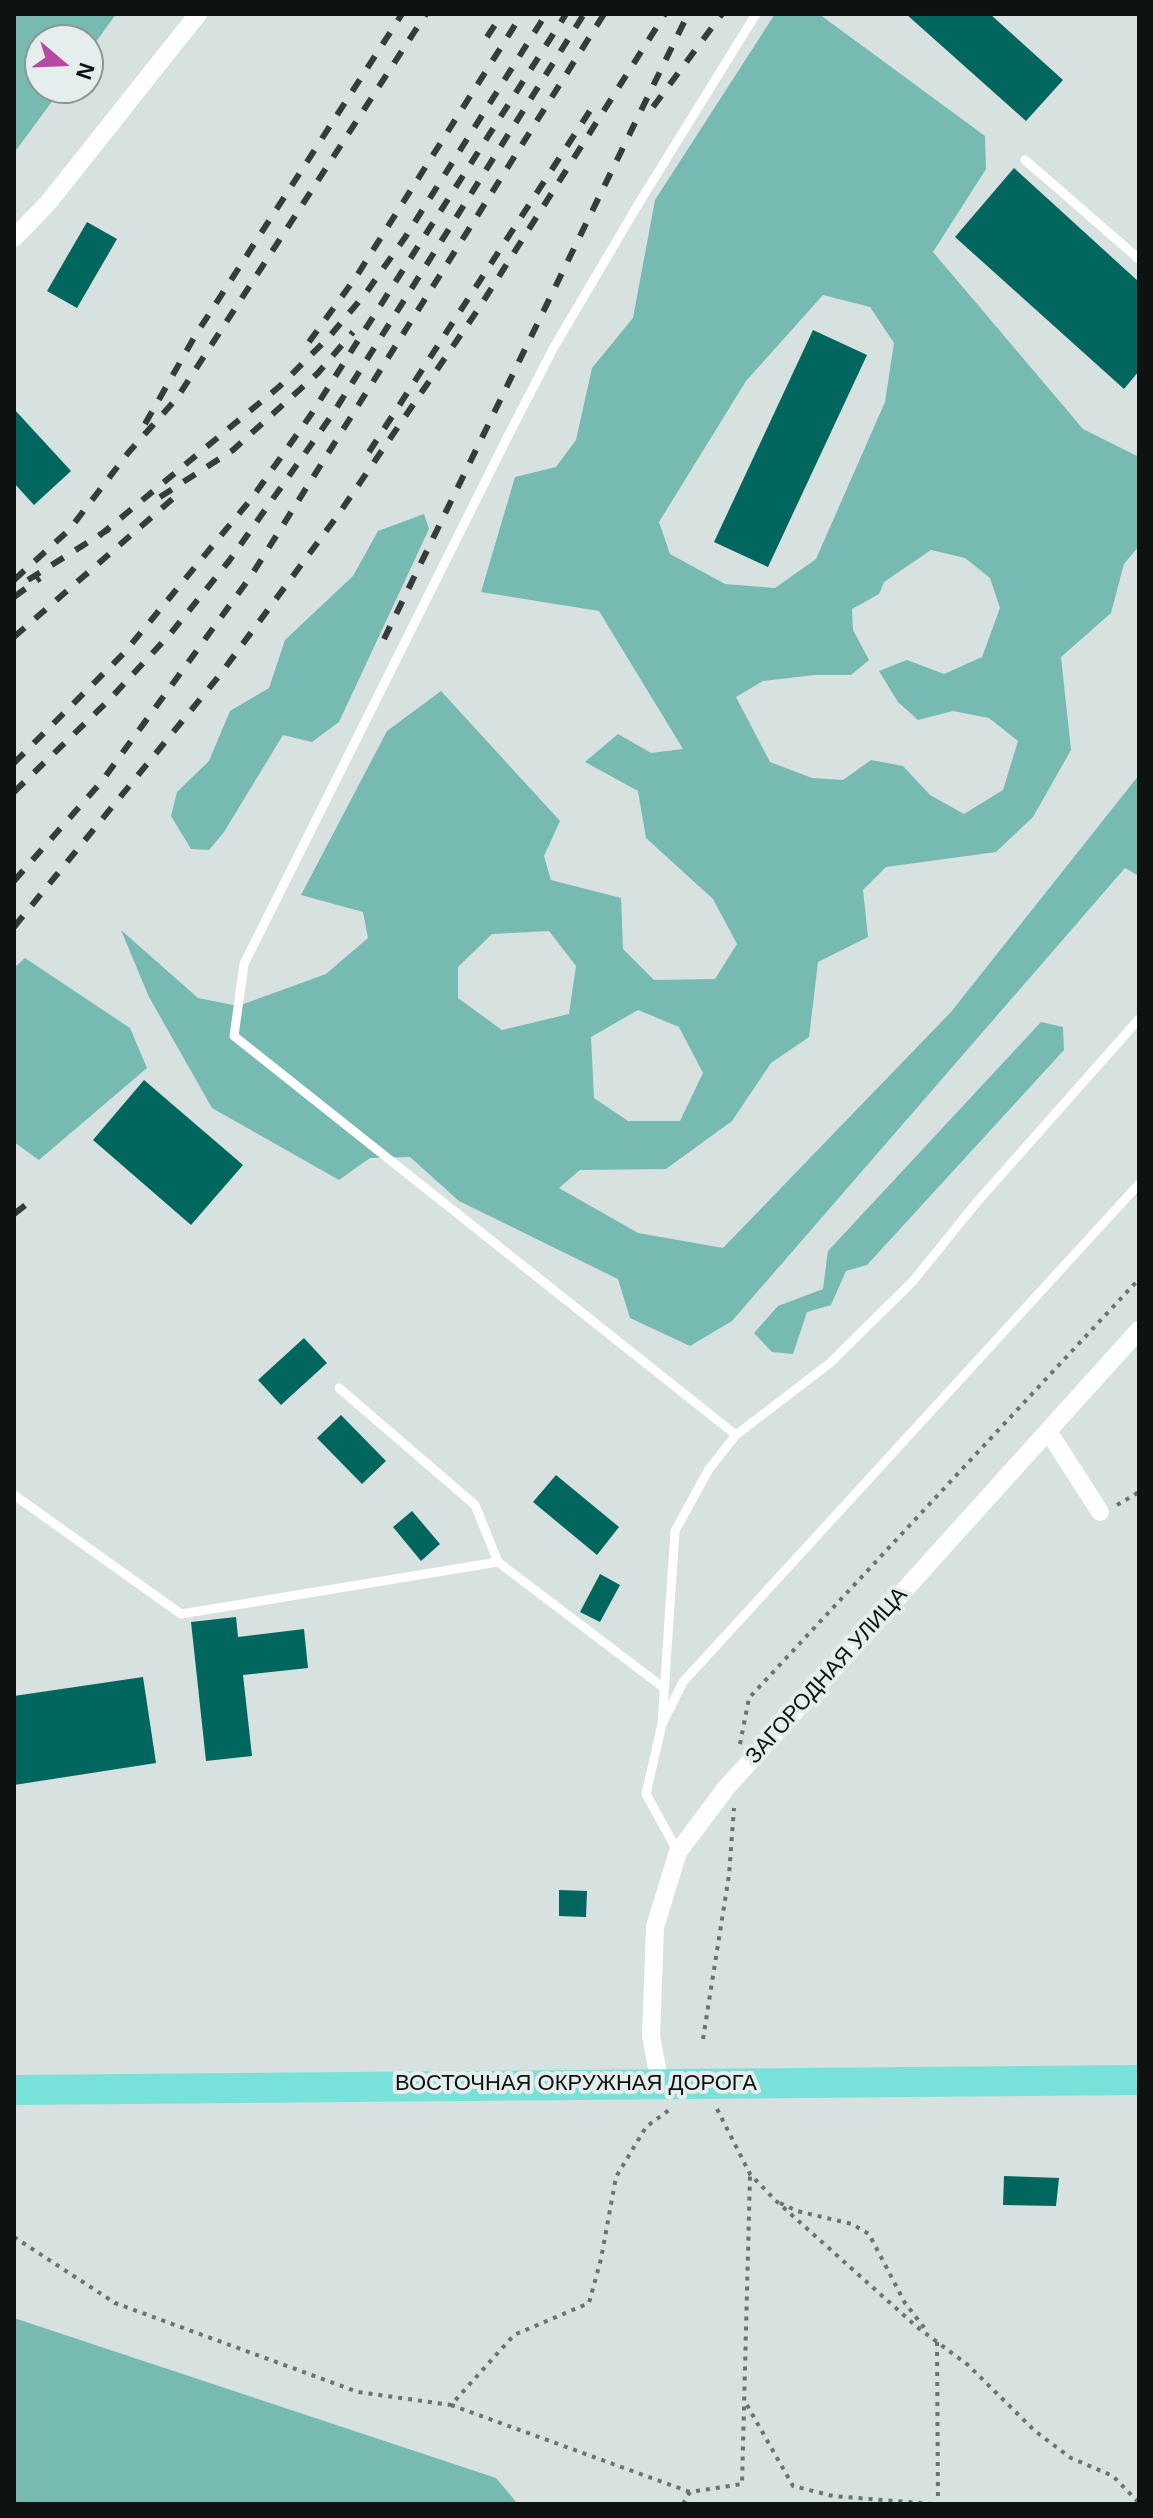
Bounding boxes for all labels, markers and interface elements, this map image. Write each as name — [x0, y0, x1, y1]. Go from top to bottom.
north arrow — [24, 24, 104, 104]
text: N — [71, 60, 100, 83]
street label: ЗАГОРОДНАЯ УЛИЦА — [741, 1582, 913, 1770]
street label: ВОСТОЧНАЯ ОКРУЖНАЯ ДОРОГА — [395, 2071, 757, 2097]

